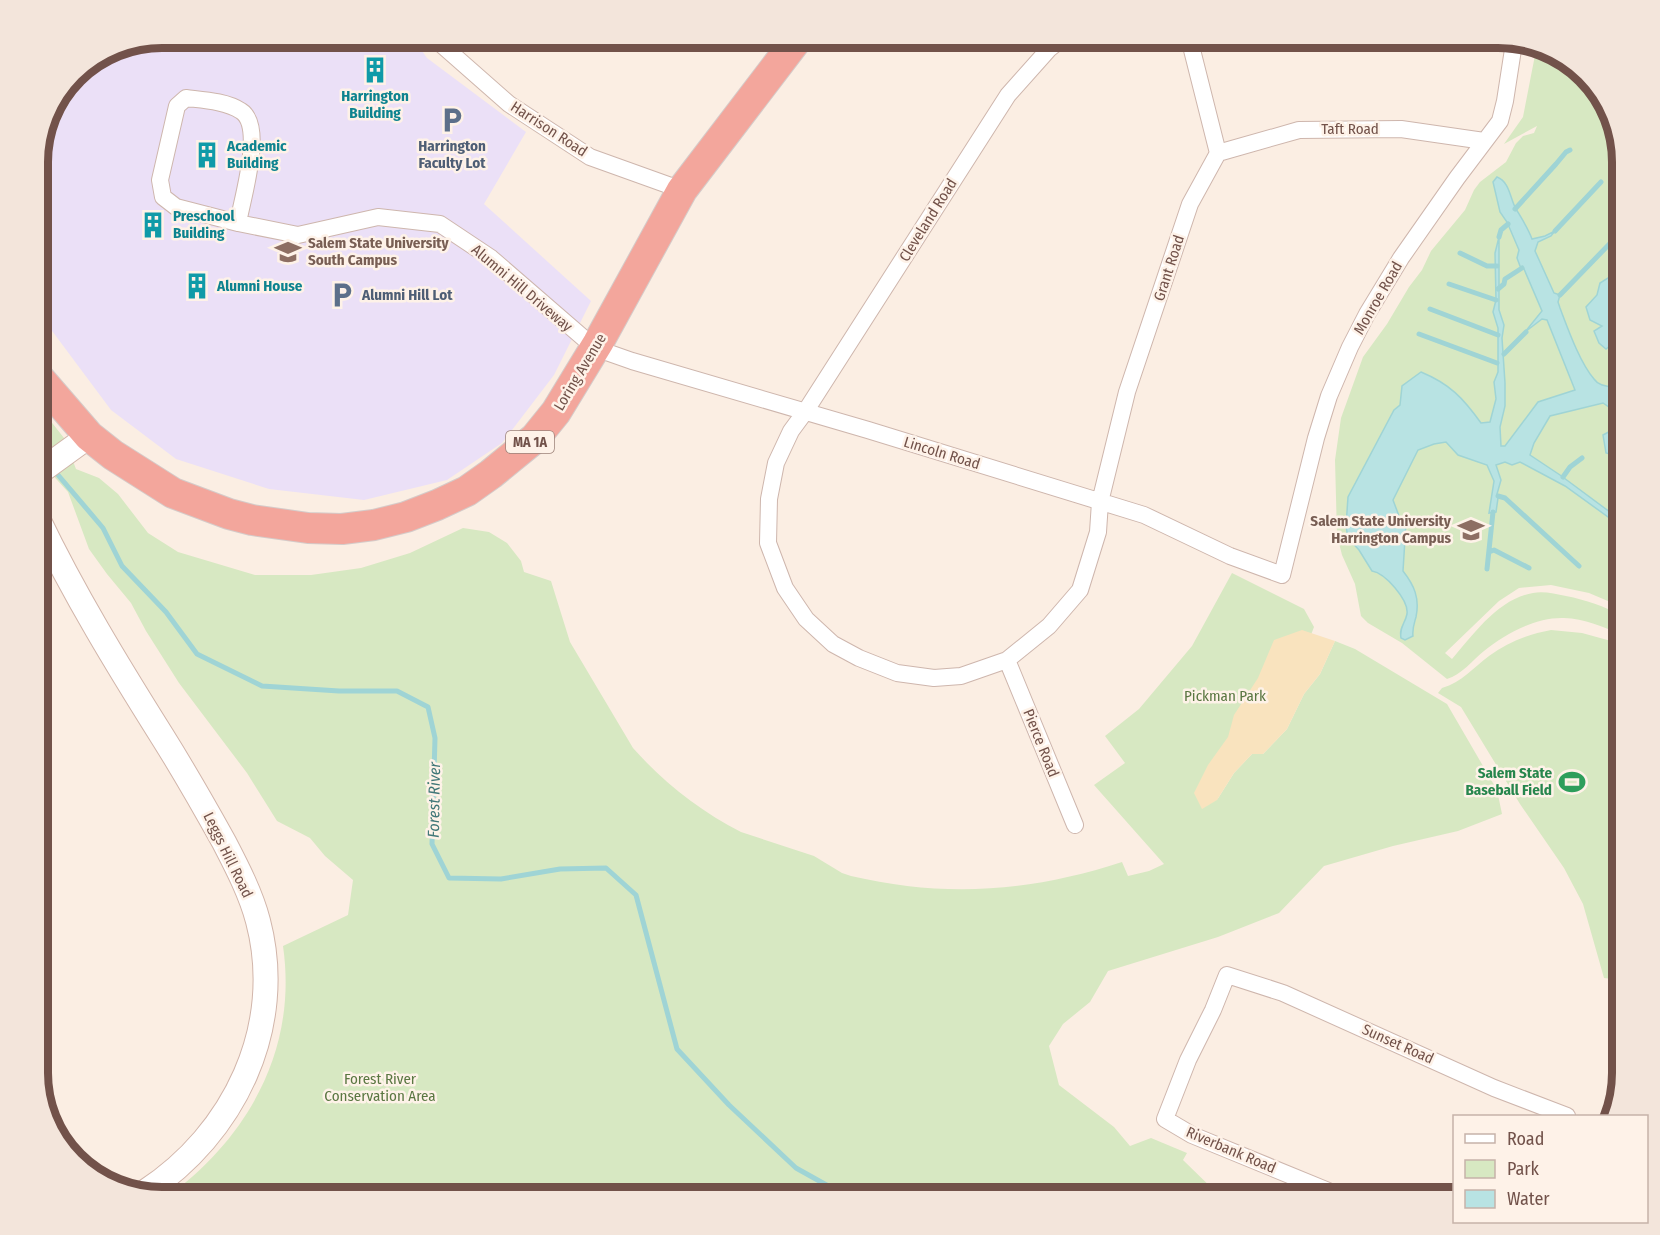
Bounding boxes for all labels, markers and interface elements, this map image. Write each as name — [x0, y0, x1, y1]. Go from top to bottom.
building icon: Harrington Building — [360, 55, 390, 85]
place label: Harrington Building — [341, 87, 409, 122]
street label: Harrison Road — [507, 98, 591, 160]
parking icon: Harrington Faculty Lot — [437, 105, 467, 135]
street label: Taft Road — [1321, 120, 1379, 138]
place label: Academic Building — [226, 137, 287, 172]
place label: Harrington Faculty Lot — [418, 137, 486, 172]
building icon: Academic Building — [192, 140, 222, 170]
street label: Cleveland Road — [895, 175, 961, 265]
place label: Preschool Building — [173, 207, 236, 242]
building icon: Preschool Building — [138, 210, 168, 240]
street label: Grant Road — [1150, 233, 1188, 303]
place label: Salem State University South Campus — [308, 234, 450, 269]
school or university icon: Salem State University South Campus — [273, 237, 303, 267]
street label: Alumni Hill Driveway — [468, 241, 576, 336]
street label: Monroe Road — [1350, 258, 1406, 338]
building icon: Alumni House — [182, 271, 212, 301]
place label: Alumni House — [216, 277, 303, 295]
parking icon: Alumni Hill Lot — [327, 280, 357, 310]
place label: Alumni Hill Lot — [361, 286, 453, 304]
street label: Loring Avenue — [550, 330, 610, 414]
road number: MA 1A — [506, 431, 554, 453]
street label: Lincoln Road — [902, 433, 982, 473]
place label: Salem State University Harrington Campus — [1310, 512, 1452, 547]
school or university icon: Salem State University Harrington Campus — [1456, 515, 1486, 545]
park label: Pickman Park — [1184, 687, 1266, 705]
street label: Pierce Road — [1019, 706, 1063, 780]
water label: Forest River — [424, 761, 444, 838]
place label: Salem State Baseball Field — [1465, 764, 1552, 799]
sports icon: Salem State Baseball Field — [1557, 767, 1587, 797]
street label: Leggs Hill Road — [200, 809, 256, 901]
street label: Sunset Road — [1359, 1020, 1437, 1068]
park label: Forest River Conservation Area — [324, 1070, 436, 1105]
legend — [1453, 1115, 1648, 1223]
street label: Riverbank Road — [1183, 1123, 1279, 1177]
text: Road — [1507, 1128, 1544, 1150]
text: Park — [1507, 1158, 1540, 1180]
text: Water — [1507, 1188, 1550, 1210]

